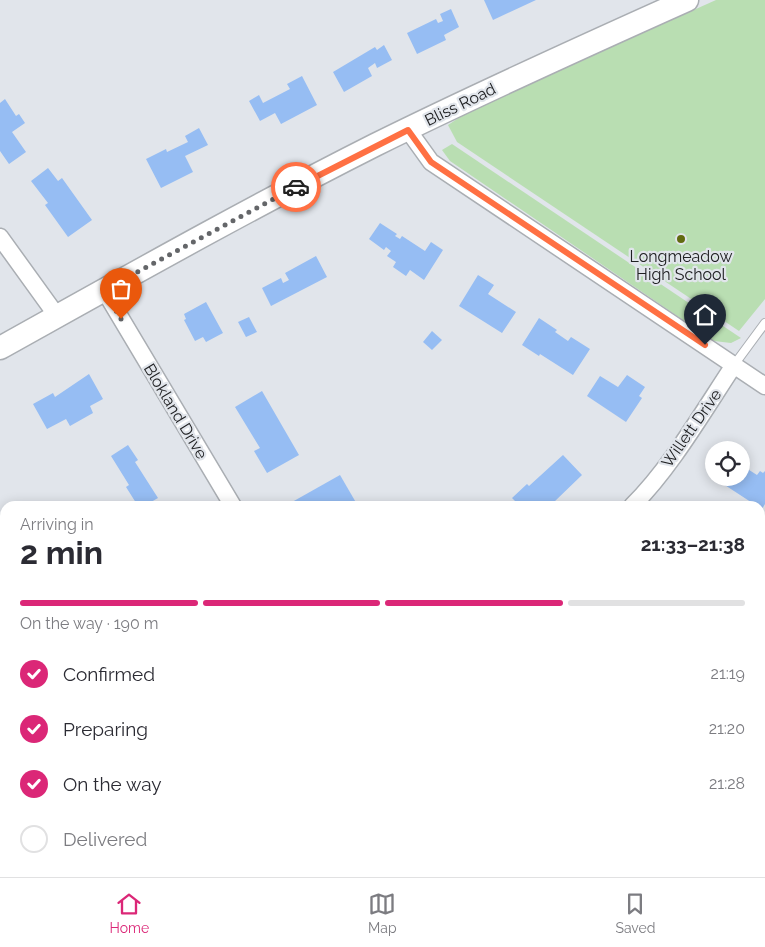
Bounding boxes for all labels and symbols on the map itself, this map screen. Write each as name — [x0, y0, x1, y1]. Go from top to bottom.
street label: Bliss Road — [422, 79, 499, 130]
courier — [271, 162, 321, 212]
marker: Longmeadow High School — [675, 233, 687, 245]
place label: Longmeadow High School — [630, 247, 732, 284]
pin — [100, 268, 142, 319]
pin — [684, 294, 726, 345]
street label: Blokland Drive — [140, 360, 211, 462]
street label: Willett Drive — [657, 385, 725, 471]

